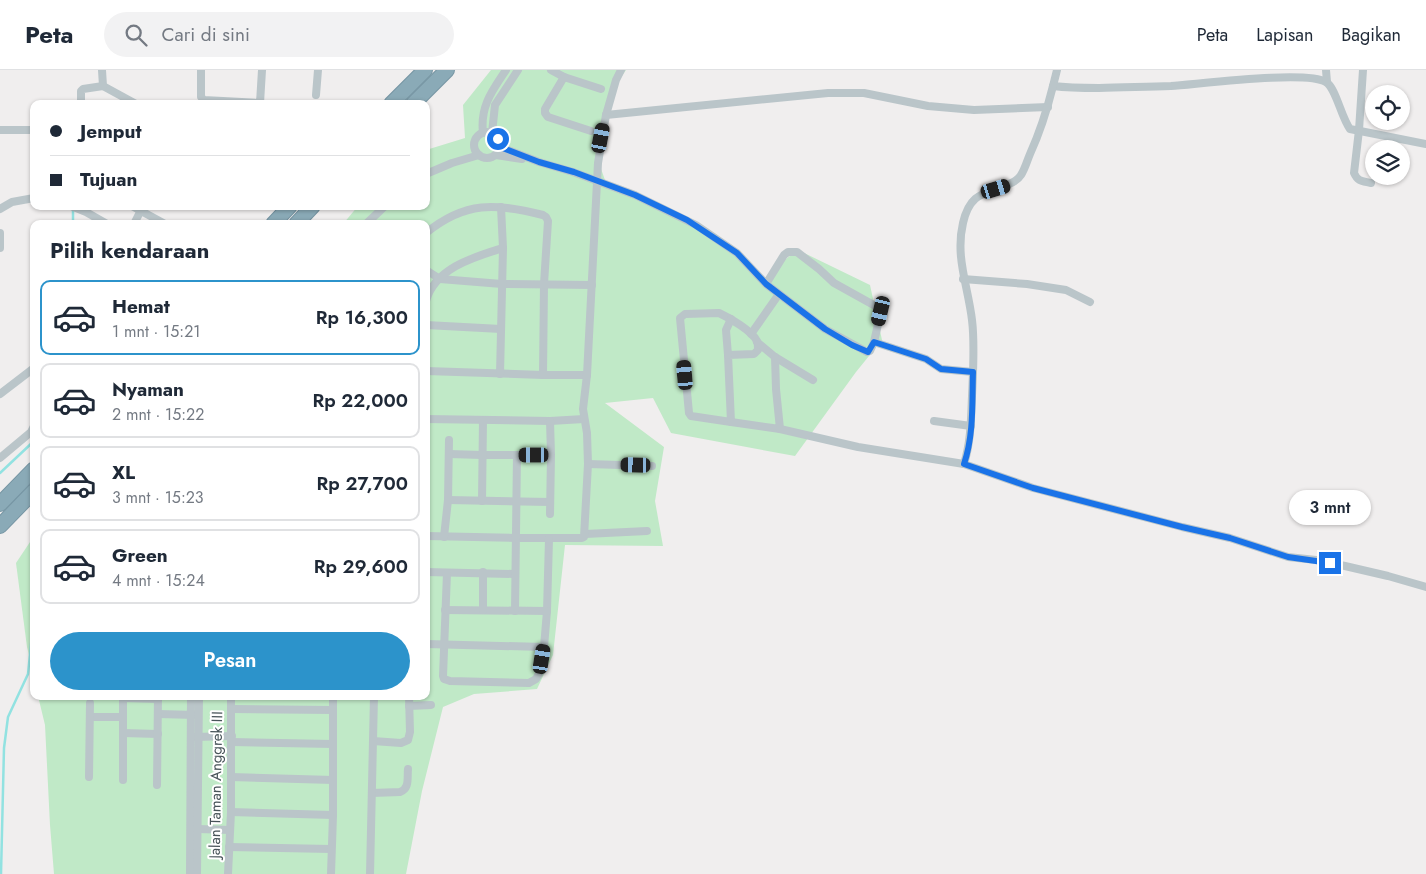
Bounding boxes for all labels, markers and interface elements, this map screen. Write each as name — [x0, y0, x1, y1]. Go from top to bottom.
search box — [104, 12, 454, 57]
text: Peta — [25, 17, 74, 52]
icon: search — [122, 21, 150, 49]
text: Cari di sini — [162, 21, 250, 48]
text: Peta — [1197, 22, 1228, 48]
text: Lapisan — [1256, 22, 1313, 48]
text: Bagikan — [1341, 22, 1401, 48]
map controls — [1365, 85, 1410, 185]
button: locate — [1365, 85, 1410, 130]
text: Jemput — [80, 118, 141, 145]
car — [590, 122, 611, 154]
route start — [487, 128, 509, 150]
button: layers — [1365, 140, 1410, 185]
text: Tujuan — [80, 166, 137, 193]
car — [979, 177, 1012, 201]
text: Pilih kendaraan — [50, 234, 209, 266]
text: Hemat — [112, 293, 170, 320]
icon: car — [52, 295, 97, 340]
car — [870, 295, 891, 327]
text: Rp 16,300 — [316, 304, 408, 331]
text: 1 mnt · 15:21 — [112, 320, 200, 343]
car — [676, 359, 693, 391]
text: Nyaman — [112, 376, 184, 403]
icon: car — [52, 378, 97, 423]
text: Rp 22,000 — [312, 387, 408, 414]
text: 2 mnt · 15:22 — [112, 403, 204, 426]
car — [519, 448, 549, 463]
car — [620, 457, 651, 473]
text: XL — [112, 459, 135, 486]
icon: car — [52, 461, 97, 506]
text: Rp 27,700 — [317, 470, 408, 497]
text: 3 mnt · 15:23 — [112, 486, 204, 509]
callout: 3 mnt — [1289, 490, 1371, 526]
text: 3 mnt — [1310, 496, 1350, 519]
text: Green — [112, 542, 168, 569]
icon: car — [52, 544, 97, 589]
route end — [1319, 552, 1341, 574]
text: Rp 29,600 — [314, 553, 408, 580]
text: 4 mnt · 15:24 — [112, 569, 205, 592]
button: Pesan — [50, 632, 410, 690]
car — [532, 643, 551, 675]
street label: Jalan Taman Anggrek III — [204, 711, 228, 861]

